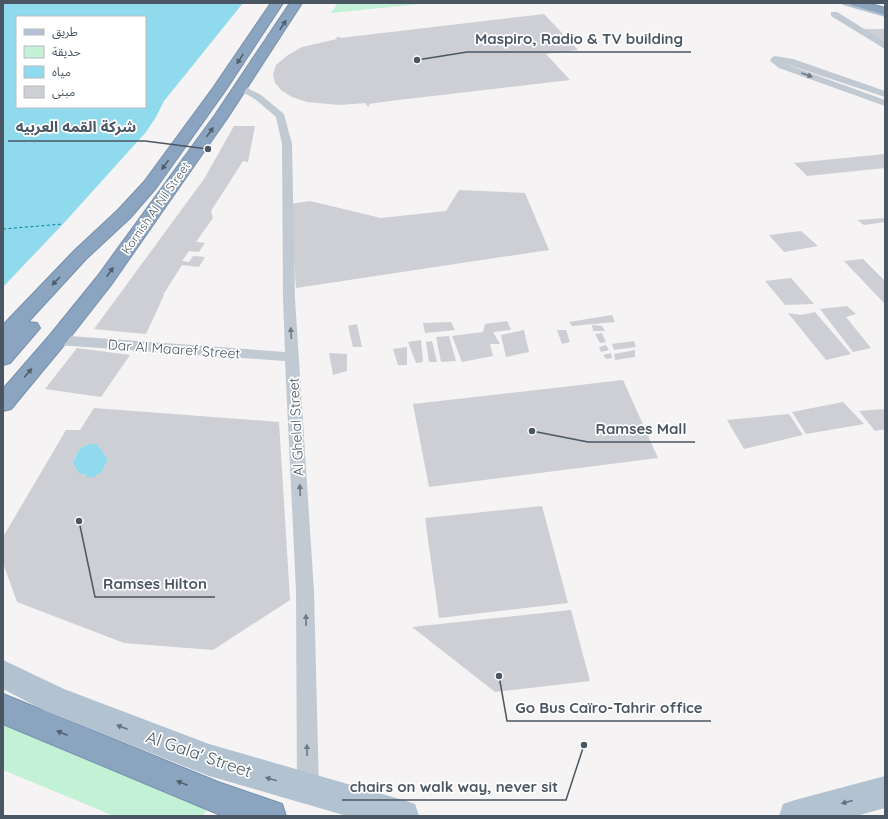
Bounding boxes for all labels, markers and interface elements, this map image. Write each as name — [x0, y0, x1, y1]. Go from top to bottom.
legend — [16, 16, 146, 108]
one-way arrow — [279, 19, 287, 30]
text: طريق — [52, 24, 78, 40]
callout: Maspiro, Radio & TV building — [467, 25, 691, 52]
text: Maspiro, Radio & TV building — [475, 29, 683, 48]
text: حديقة — [52, 44, 81, 59]
one-way arrow — [236, 53, 243, 65]
text: مياه — [52, 64, 71, 79]
one-way arrow — [802, 73, 814, 79]
text: مبنى — [52, 84, 75, 99]
callout: شركة القمه العربيه — [8, 114, 145, 141]
text: شركة القمه العربيه — [16, 117, 136, 136]
one-way arrow — [206, 127, 214, 137]
street label: Kornish Al Nil Street — [118, 159, 193, 257]
one-way arrow — [161, 160, 169, 170]
one-way arrow — [106, 267, 115, 278]
one-way arrow — [51, 276, 61, 286]
one-way arrow — [287, 327, 294, 339]
street label: Dar Al Maaref Street — [107, 335, 241, 363]
one-way arrow — [24, 368, 33, 378]
street label: Al Ghelal Street — [284, 377, 308, 477]
callout: Ramses Mall — [588, 415, 695, 442]
text: Ramses Mall — [596, 419, 686, 438]
one-way arrow — [296, 484, 303, 496]
callout: Ramses Hilton — [95, 570, 215, 597]
text: Ramses Hilton — [103, 574, 207, 593]
one-way arrow — [303, 613, 309, 626]
callout: Go Bus Caïro-Tahrir office — [507, 694, 711, 721]
text: Go Bus Caïro-Tahrir office — [515, 698, 703, 717]
one-way arrow — [116, 723, 128, 729]
street label: Al Gala' Street — [144, 726, 255, 782]
one-way arrow — [55, 730, 67, 736]
one-way arrow — [304, 743, 310, 756]
callout: chairs on walk way, never sit — [342, 773, 566, 800]
one-way arrow — [265, 776, 277, 782]
text: chairs on walk way, never sit — [350, 777, 558, 796]
one-way arrow — [175, 779, 187, 785]
one-way arrow — [841, 799, 853, 805]

